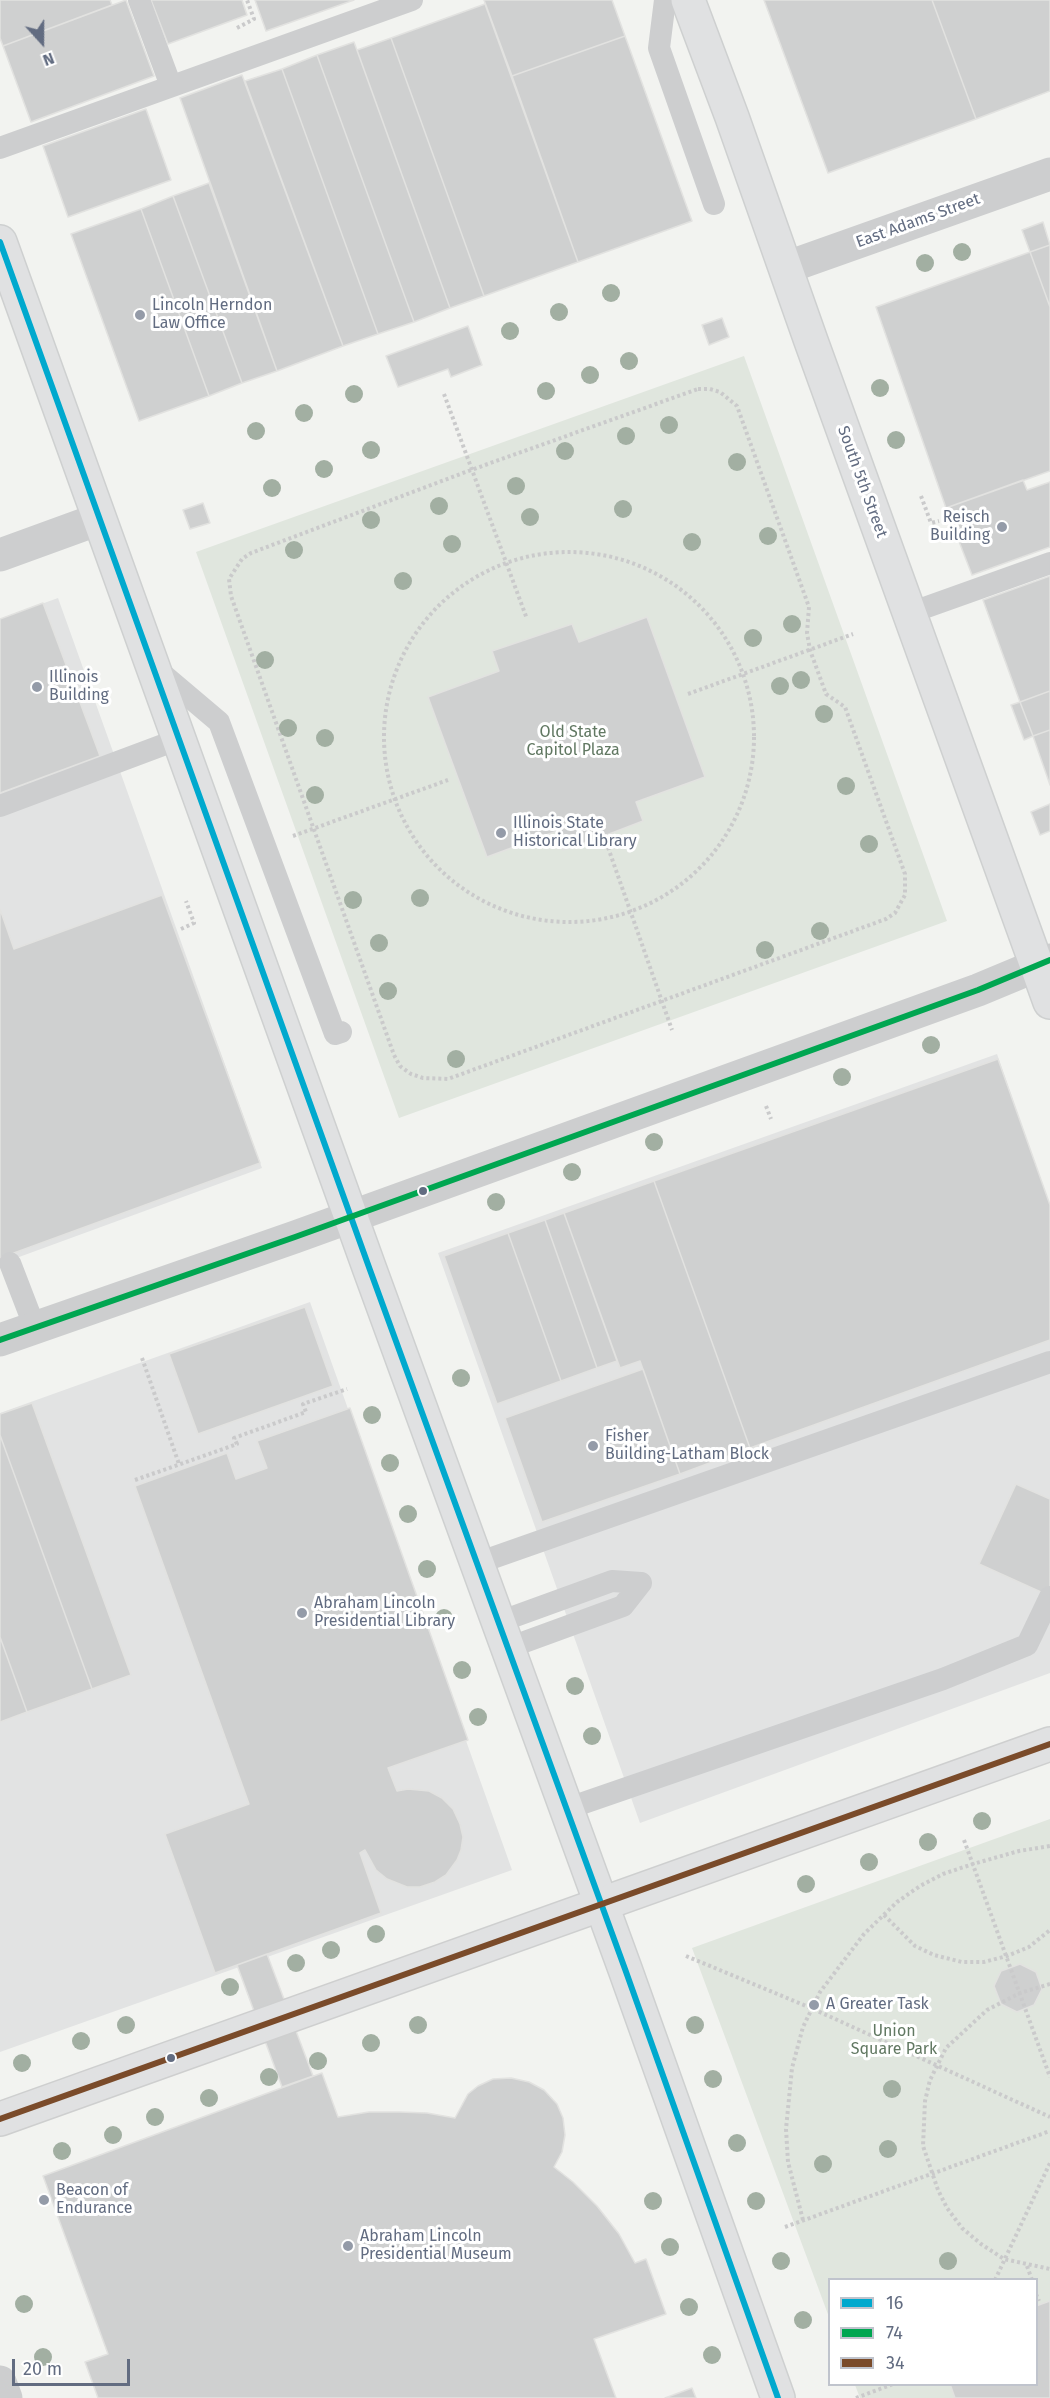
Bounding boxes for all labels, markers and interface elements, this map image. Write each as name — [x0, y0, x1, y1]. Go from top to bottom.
north arrow — [12, 12, 72, 72]
text: N — [40, 48, 57, 70]
street label: East Adams Street — [853, 190, 983, 252]
place label: Lincoln Herndon Law Office — [152, 296, 272, 334]
marker: Lincoln Herndon Law Office — [133, 308, 147, 322]
street label: South 5th Street — [833, 424, 891, 540]
place label: Reisch Building — [930, 508, 990, 546]
marker: Reisch Building — [995, 520, 1009, 534]
place label: Illinois Building — [49, 668, 109, 706]
marker: Illinois Building — [30, 680, 44, 694]
park label: Old State Capitol Plaza — [526, 723, 620, 761]
place label: Illinois State Historical Library — [513, 814, 637, 852]
marker: Illinois State Historical Library — [494, 826, 508, 840]
unlabelled marker — [417, 1185, 429, 1197]
place label: Fisher Building-Latham Block — [605, 1427, 769, 1465]
marker: Fisher Building-Latham Block — [586, 1439, 600, 1453]
place label: Abraham Lincoln Presidential Library — [314, 1594, 455, 1632]
marker: Abraham Lincoln Presidential Library — [295, 1606, 309, 1620]
place label: A Greater Task — [826, 1995, 929, 2015]
marker: A Greater Task — [807, 1998, 821, 2012]
park label: Union Square Park — [851, 2022, 937, 2060]
unlabelled marker — [165, 2052, 177, 2064]
place label: Beacon of Endurance — [56, 2181, 132, 2219]
marker: Beacon of Endurance — [37, 2193, 51, 2207]
place label: Abraham Lincoln Presidential Museum — [360, 2227, 512, 2265]
marker: Abraham Lincoln Presidential Museum — [341, 2239, 355, 2253]
legend — [828, 2278, 1038, 2386]
text: 16 — [886, 2292, 903, 2314]
text: 74 — [886, 2322, 903, 2344]
scale bar — [15, 2347, 134, 2385]
text: 34 — [886, 2352, 904, 2374]
text: 20 m — [23, 2358, 62, 2380]

